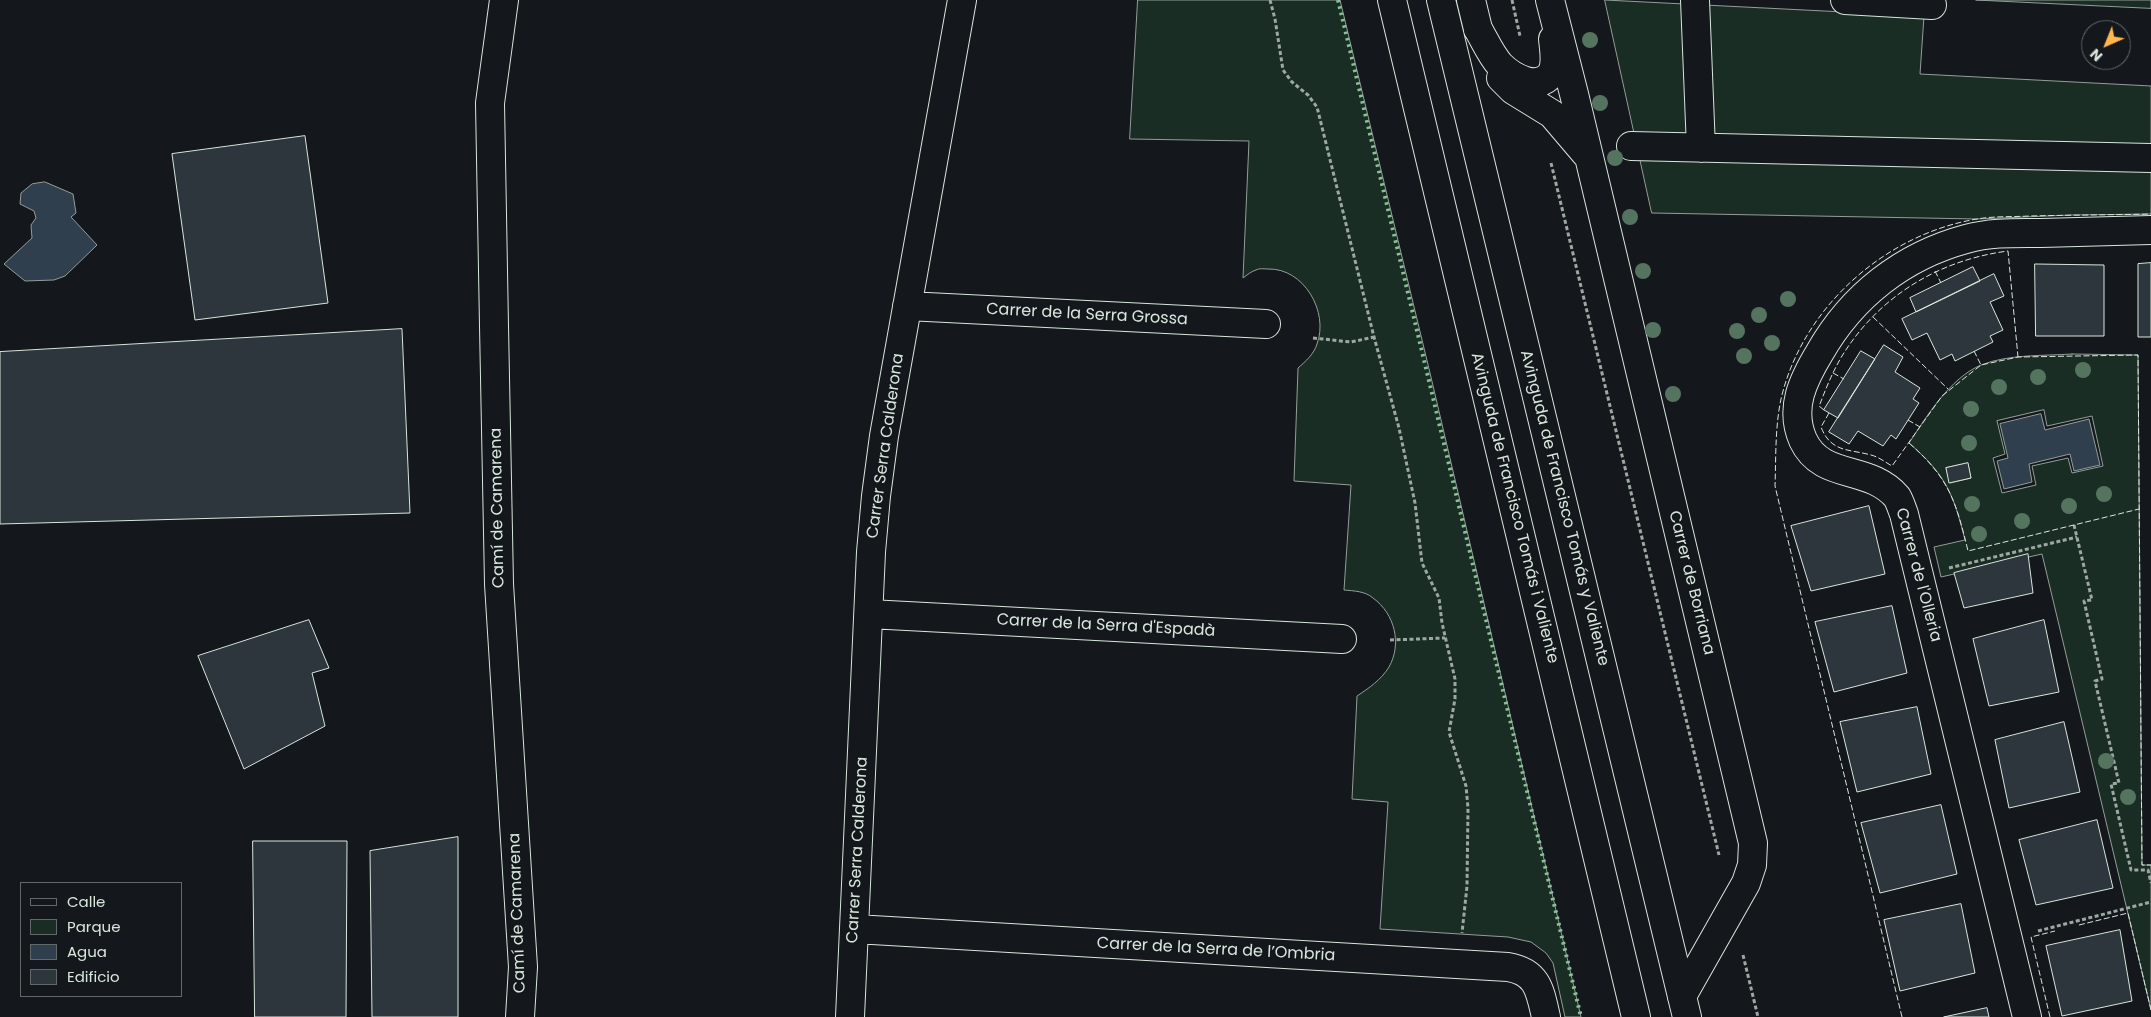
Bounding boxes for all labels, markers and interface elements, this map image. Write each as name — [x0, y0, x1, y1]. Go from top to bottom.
north arrow — [2081, 20, 2131, 70]
text: N — [2086, 44, 2107, 66]
street label: Carrer de la Serra Grossa — [986, 300, 1188, 330]
street label: Avinguda de Francisco Tomás y Valiente — [1515, 348, 1613, 668]
street label: Avinguda de Francisco Tomás i Valiente — [1466, 351, 1562, 665]
street label: Carrer Serra Calderona — [864, 352, 908, 540]
street label: Camí de Camarena — [487, 428, 509, 588]
street label: Carrer de l'Olleria — [1891, 506, 1945, 644]
street label: Carrer de Borriana — [1664, 509, 1718, 657]
street label: Carrer de la Serra d'Espadà — [996, 611, 1216, 641]
street label: Carrer Serra Calderona — [844, 756, 872, 944]
street label: Camí de Camarena — [506, 833, 530, 993]
legend — [20, 882, 182, 997]
text: Calle — [67, 891, 105, 912]
text: Parque — [67, 916, 120, 937]
street label: Carrer de la Serra de l’Ombria — [1096, 934, 1336, 966]
text: Agua — [67, 941, 107, 962]
text: Edificio — [67, 966, 120, 987]

